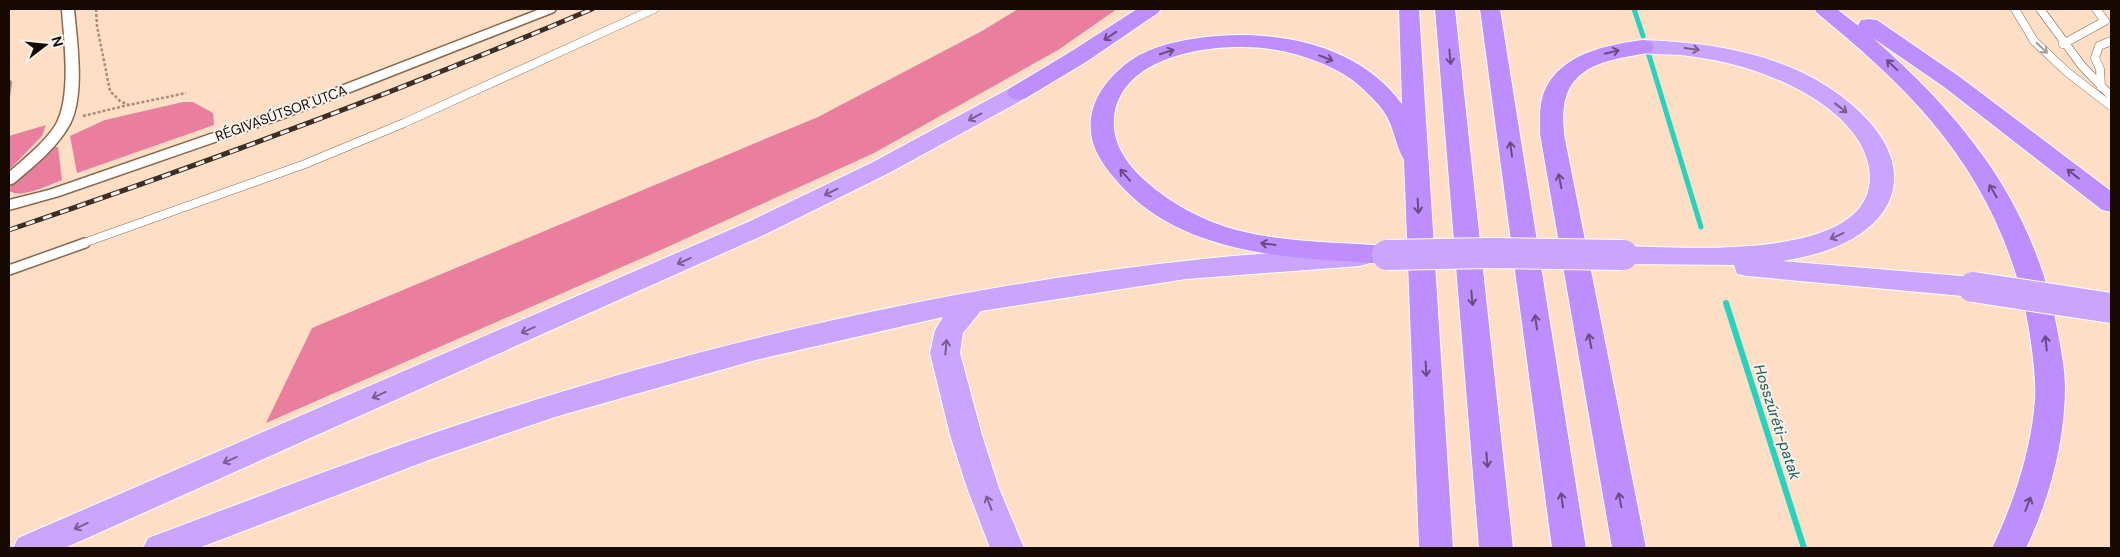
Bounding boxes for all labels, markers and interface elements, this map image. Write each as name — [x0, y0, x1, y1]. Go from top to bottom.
north arrow — [20, 20, 70, 70]
one-way arrow — [1104, 31, 1118, 41]
text: N — [47, 34, 68, 49]
one-way arrow — [2036, 42, 2049, 54]
one-way arrow — [1683, 45, 1699, 55]
one-way arrow — [1158, 47, 1174, 56]
one-way arrow — [1604, 47, 1620, 56]
one-way arrow — [1445, 49, 1454, 65]
one-way arrow — [1318, 54, 1333, 63]
one-way arrow — [1885, 59, 1898, 71]
street label: RÉGIVASÚTSOR UTCA — [213, 81, 349, 145]
one-way arrow — [1834, 103, 1847, 114]
one-way arrow — [968, 113, 983, 122]
one-way arrow — [1505, 141, 1515, 157]
one-way arrow — [1119, 169, 1131, 182]
one-way arrow — [2066, 169, 2080, 179]
one-way arrow — [1555, 173, 1565, 189]
one-way arrow — [1988, 184, 1998, 198]
one-way arrow — [824, 188, 839, 197]
one-way arrow — [1413, 198, 1422, 214]
one-way arrow — [1830, 232, 1845, 241]
one-way arrow — [1261, 239, 1277, 249]
one-way arrow — [677, 256, 692, 266]
one-way arrow — [1467, 290, 1477, 306]
one-way arrow — [1530, 314, 1540, 330]
one-way arrow — [521, 325, 536, 335]
one-way arrow — [1585, 333, 1595, 349]
one-way arrow — [2041, 335, 2051, 351]
one-way arrow — [942, 339, 951, 355]
one-way arrow — [1422, 360, 1431, 376]
water label: Hosszúréti-patak — [1749, 362, 1805, 483]
one-way arrow — [372, 391, 387, 401]
one-way arrow — [1483, 451, 1492, 467]
one-way arrow — [223, 456, 238, 466]
one-way arrow — [1556, 492, 1566, 508]
one-way arrow — [1615, 493, 1624, 509]
one-way arrow — [984, 496, 993, 511]
one-way arrow — [2024, 496, 2033, 512]
one-way arrow — [74, 521, 89, 531]

